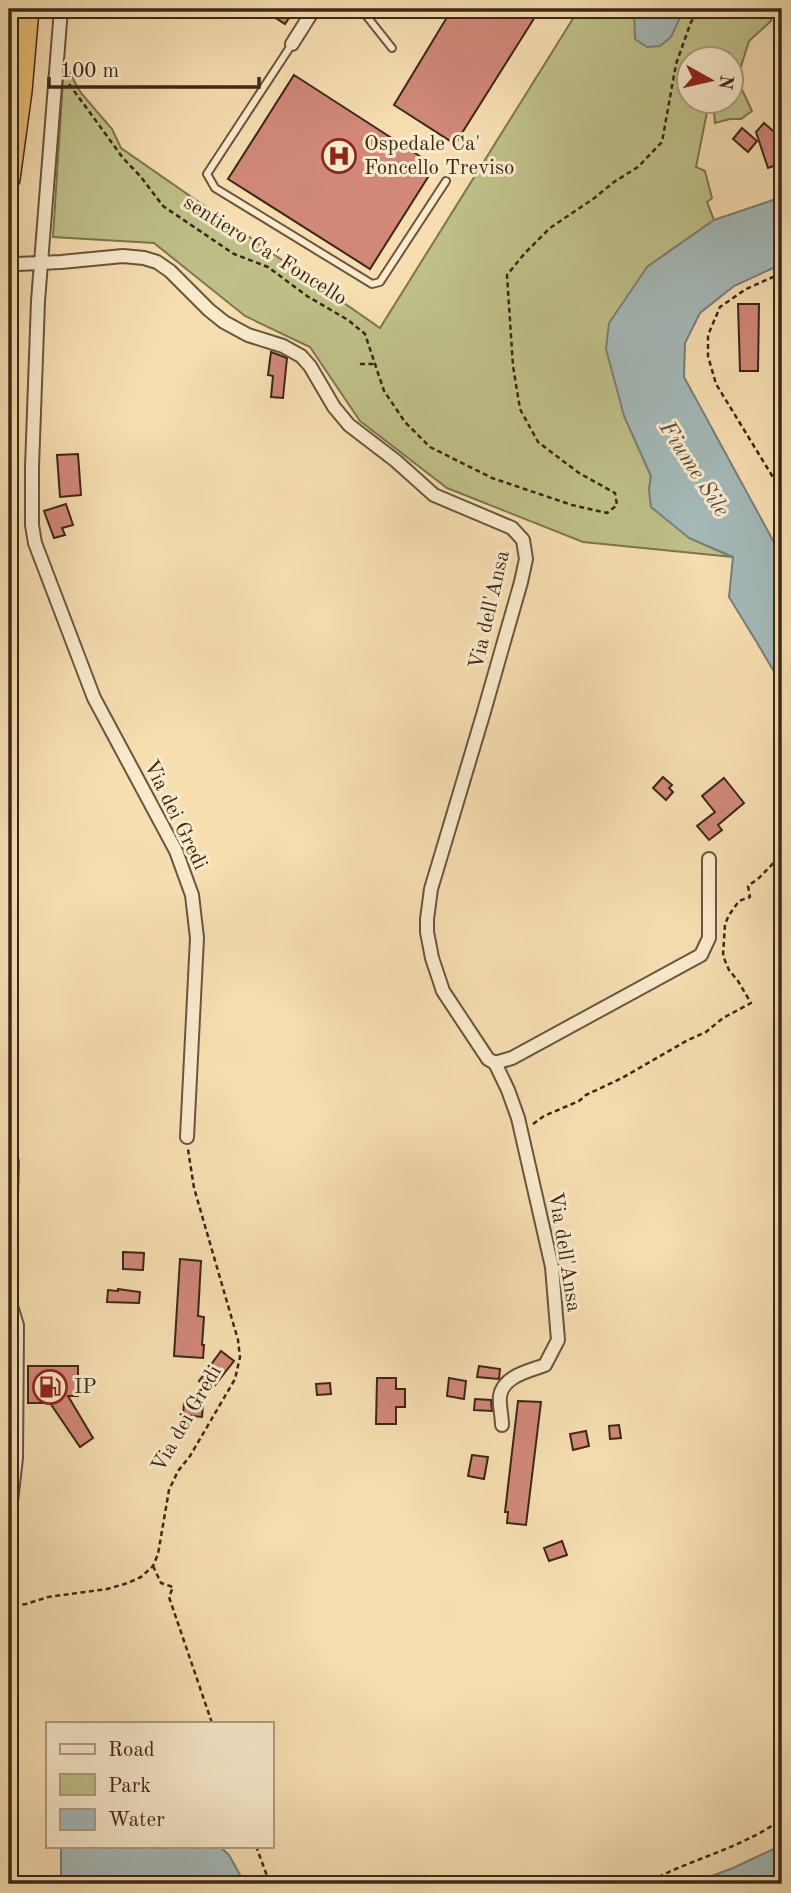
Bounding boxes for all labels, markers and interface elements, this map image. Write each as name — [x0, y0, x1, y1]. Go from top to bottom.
scale bar — [49, 46, 259, 90]
north arrow — [676, 46, 746, 116]
text: 100 m — [60, 61, 119, 82]
text: N — [714, 74, 735, 91]
place label: Ospedale Ca' Foncello Treviso — [364, 134, 515, 179]
hospital icon: Ospedale Ca' Foncello Treviso — [320, 137, 358, 175]
street label: sentiero Ca' Foncello — [180, 192, 350, 310]
water label: Fiume Sile — [654, 416, 733, 521]
street label: Via dell'Ansa — [466, 549, 514, 671]
street label: Via dei Gredi — [139, 757, 211, 873]
street label: Via dell'Ansa — [544, 1191, 584, 1313]
street label: Via dei Gredi — [148, 1362, 226, 1476]
fuel station icon: IP — [31, 1368, 69, 1406]
place label: IP — [74, 1377, 97, 1398]
legend — [46, 1722, 273, 1848]
text: Road — [108, 1740, 155, 1761]
text: Park — [108, 1776, 151, 1797]
text: Water — [108, 1810, 165, 1831]

